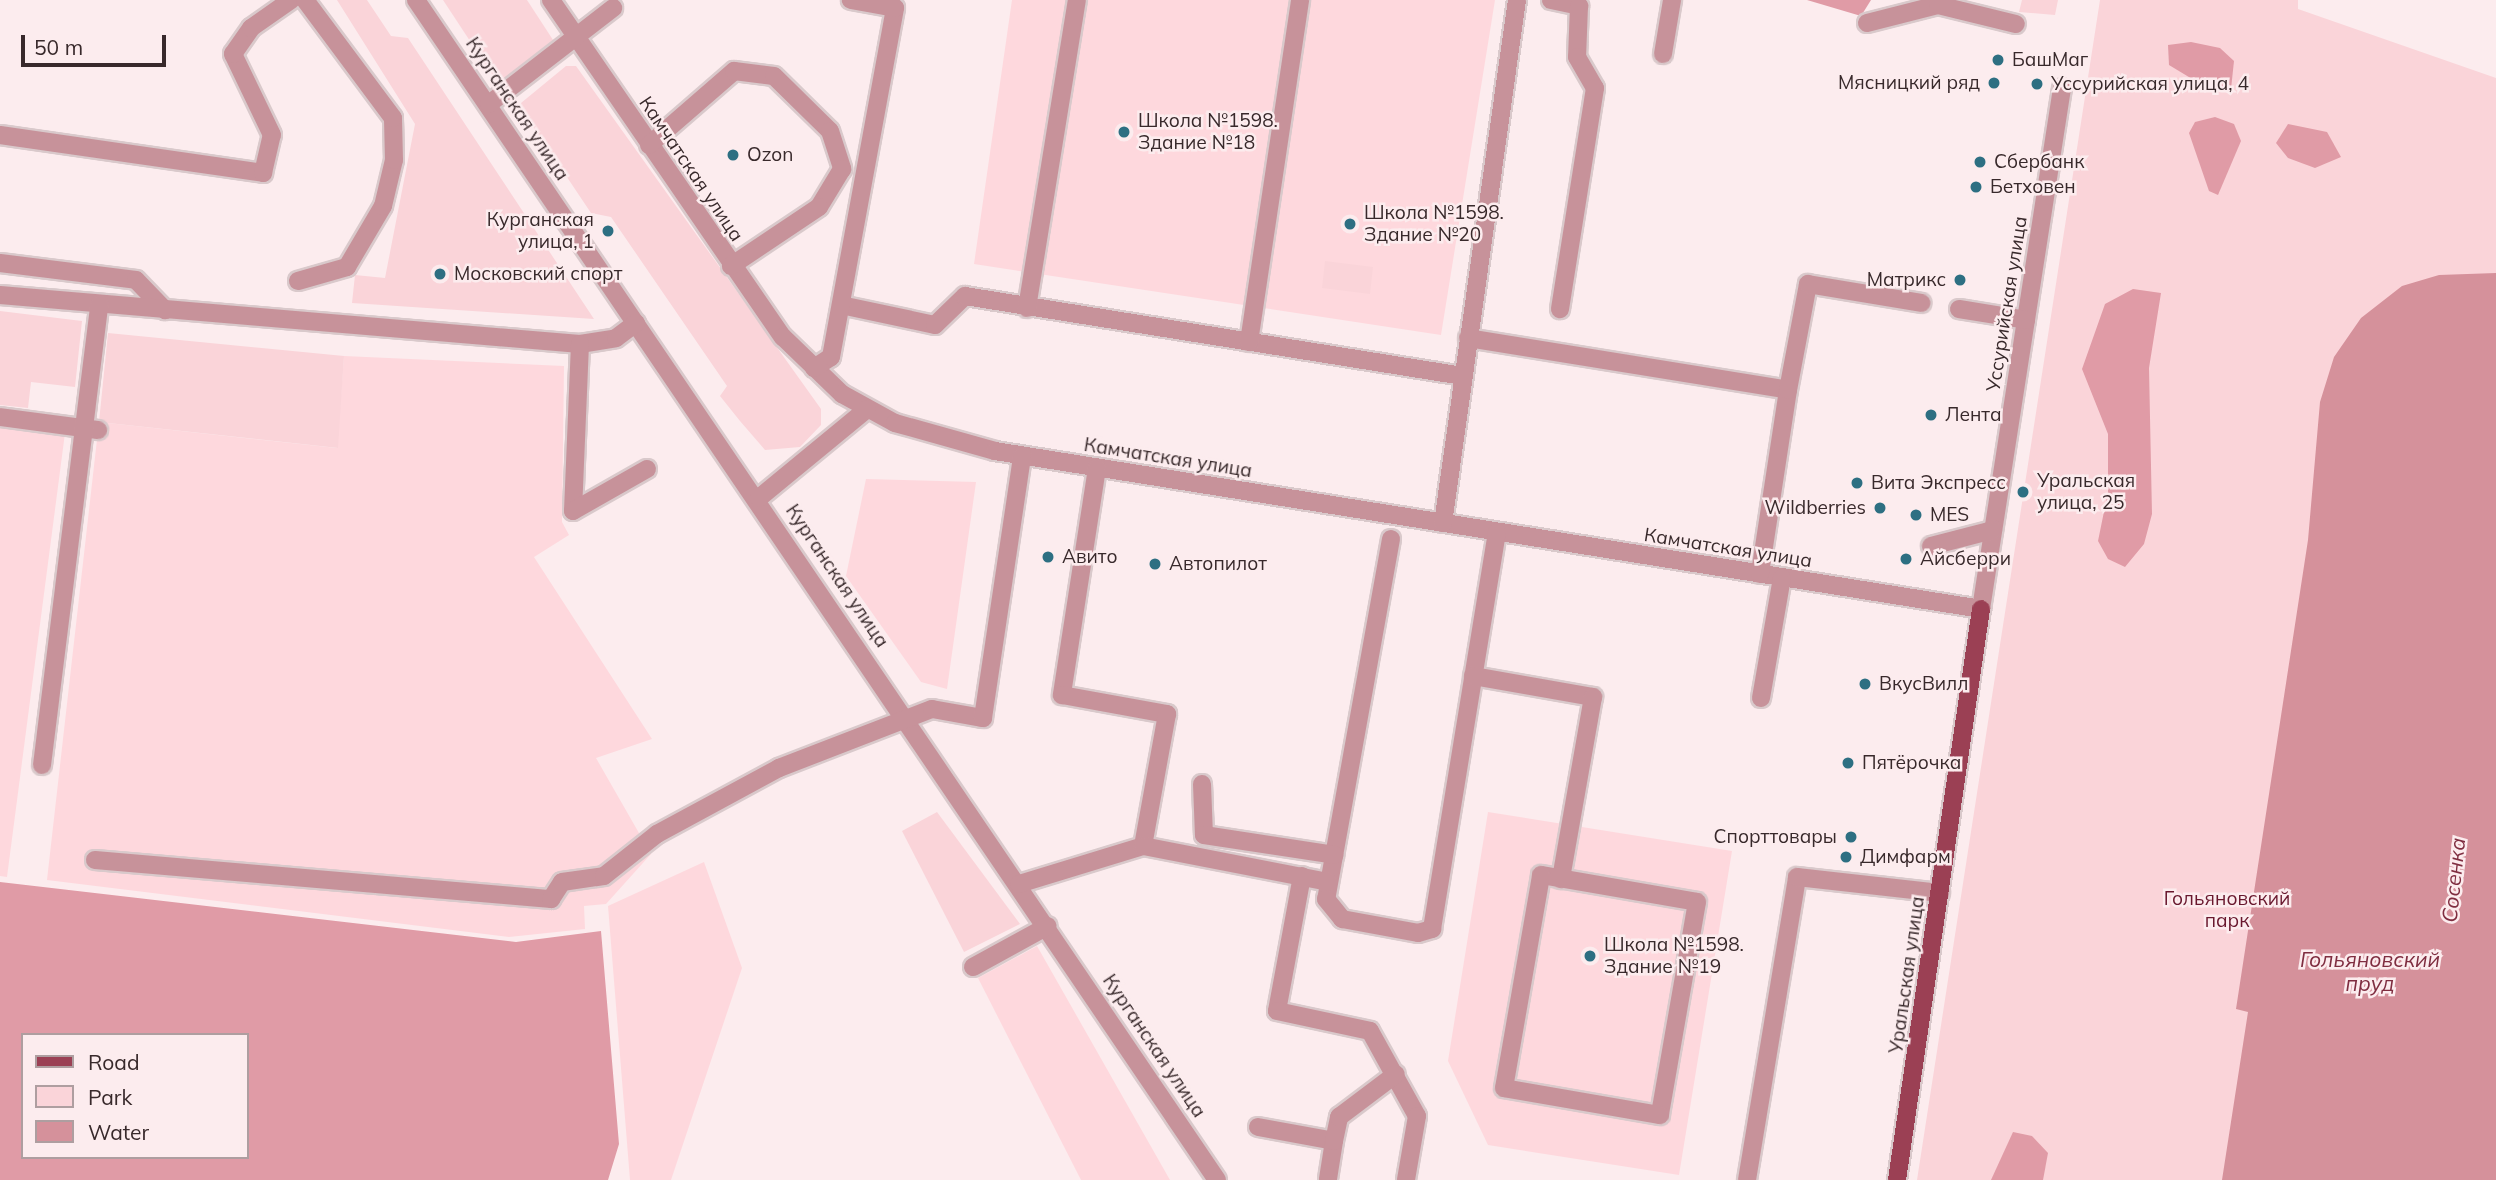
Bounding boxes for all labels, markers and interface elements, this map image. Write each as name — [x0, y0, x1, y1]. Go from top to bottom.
scale bar — [24, 21, 170, 65]
street label: Курганская улица — [461, 33, 573, 185]
text: 50 m — [34, 34, 83, 60]
place label: БашМаг — [2012, 49, 2088, 71]
marker: БашМаг — [1990, 52, 2006, 68]
place label: Мясницкий ряд — [1838, 72, 1980, 94]
place label: Уссурийская улица, 4 — [2051, 73, 2249, 95]
marker: Мясницкий ряд — [1986, 75, 2002, 91]
marker: Уссурийская улица, 4 — [2029, 76, 2045, 92]
street label: Камчатская улица — [634, 92, 748, 246]
place label: Школа №1598. Здание №18 — [1138, 110, 1278, 154]
marker: Школа №1598. Здание №18 — [1116, 124, 1132, 140]
place label: Ozon — [747, 144, 793, 166]
marker: Ozon — [725, 147, 741, 163]
place label: Сбербанк — [1994, 151, 2084, 173]
marker: Сбербанк — [1972, 154, 1988, 170]
place label: Бетховен — [1990, 176, 2076, 198]
marker: Бетховен — [1968, 179, 1984, 195]
place label: Школа №1598. Здание №20 — [1364, 202, 1504, 246]
place label: Курганская улица, 1 — [487, 209, 594, 253]
street label: Уссурийская улица — [1982, 215, 2032, 393]
marker: Школа №1598. Здание №20 — [1342, 216, 1358, 232]
marker: Курганская улица, 1 — [600, 223, 616, 239]
place label: Московский спорт — [454, 263, 622, 285]
marker: Московский спорт — [432, 266, 448, 282]
place label: Матрикс — [1867, 269, 1946, 291]
marker: Матрикс — [1952, 272, 1968, 288]
place label: Лента — [1945, 404, 2002, 426]
marker: Лента — [1923, 407, 1939, 423]
street label: Камчатская улица — [1082, 433, 1254, 483]
place label: Уральская улица, 25 — [2037, 470, 2135, 514]
place label: Вита Экспресс — [1871, 472, 2006, 494]
marker: Вита Экспресс — [1849, 475, 1865, 491]
marker: Уральская улица, 25 — [2015, 484, 2031, 500]
place label: Wildberries — [1765, 497, 1866, 519]
street label: Курганская улица — [781, 500, 893, 652]
marker: Wildberries — [1872, 500, 1888, 516]
place label: MES — [1930, 504, 1969, 526]
marker: MES — [1908, 507, 1924, 523]
street label: Камчатская улица — [1642, 523, 1814, 573]
place label: Авито — [1062, 546, 1118, 568]
place label: Айсберри — [1920, 548, 2011, 570]
marker: Авито — [1040, 549, 1056, 565]
marker: Айсберри — [1898, 551, 1914, 567]
place label: Автопилот — [1169, 553, 1267, 575]
marker: Автопилот — [1147, 556, 1163, 572]
place label: ВкусВилл — [1879, 673, 1968, 695]
marker: ВкусВилл — [1857, 676, 1873, 692]
place label: Пятёрочка — [1862, 752, 1961, 774]
marker: Пятёрочка — [1840, 755, 1856, 771]
place label: Спорттовары — [1714, 826, 1837, 848]
marker: Спорттовары — [1843, 829, 1859, 845]
water label: Сосенка — [2436, 836, 2470, 924]
place label: Димфарм — [1860, 846, 1951, 868]
marker: Димфарм — [1838, 849, 1854, 865]
park label: Гольяновcкий парк — [2164, 888, 2290, 932]
street label: Уральская улица — [1885, 895, 1929, 1055]
place label: Школа №1598. Здание №19 — [1604, 934, 1744, 978]
water label: Гольяновский пруд — [2300, 946, 2440, 996]
marker: Школа №1598. Здание №19 — [1582, 948, 1598, 964]
street label: Курганская улица — [1098, 970, 1210, 1122]
legend — [21, 1033, 248, 1159]
text: Road — [88, 1049, 139, 1075]
text: Park — [88, 1084, 132, 1110]
text: Water — [88, 1119, 149, 1145]

